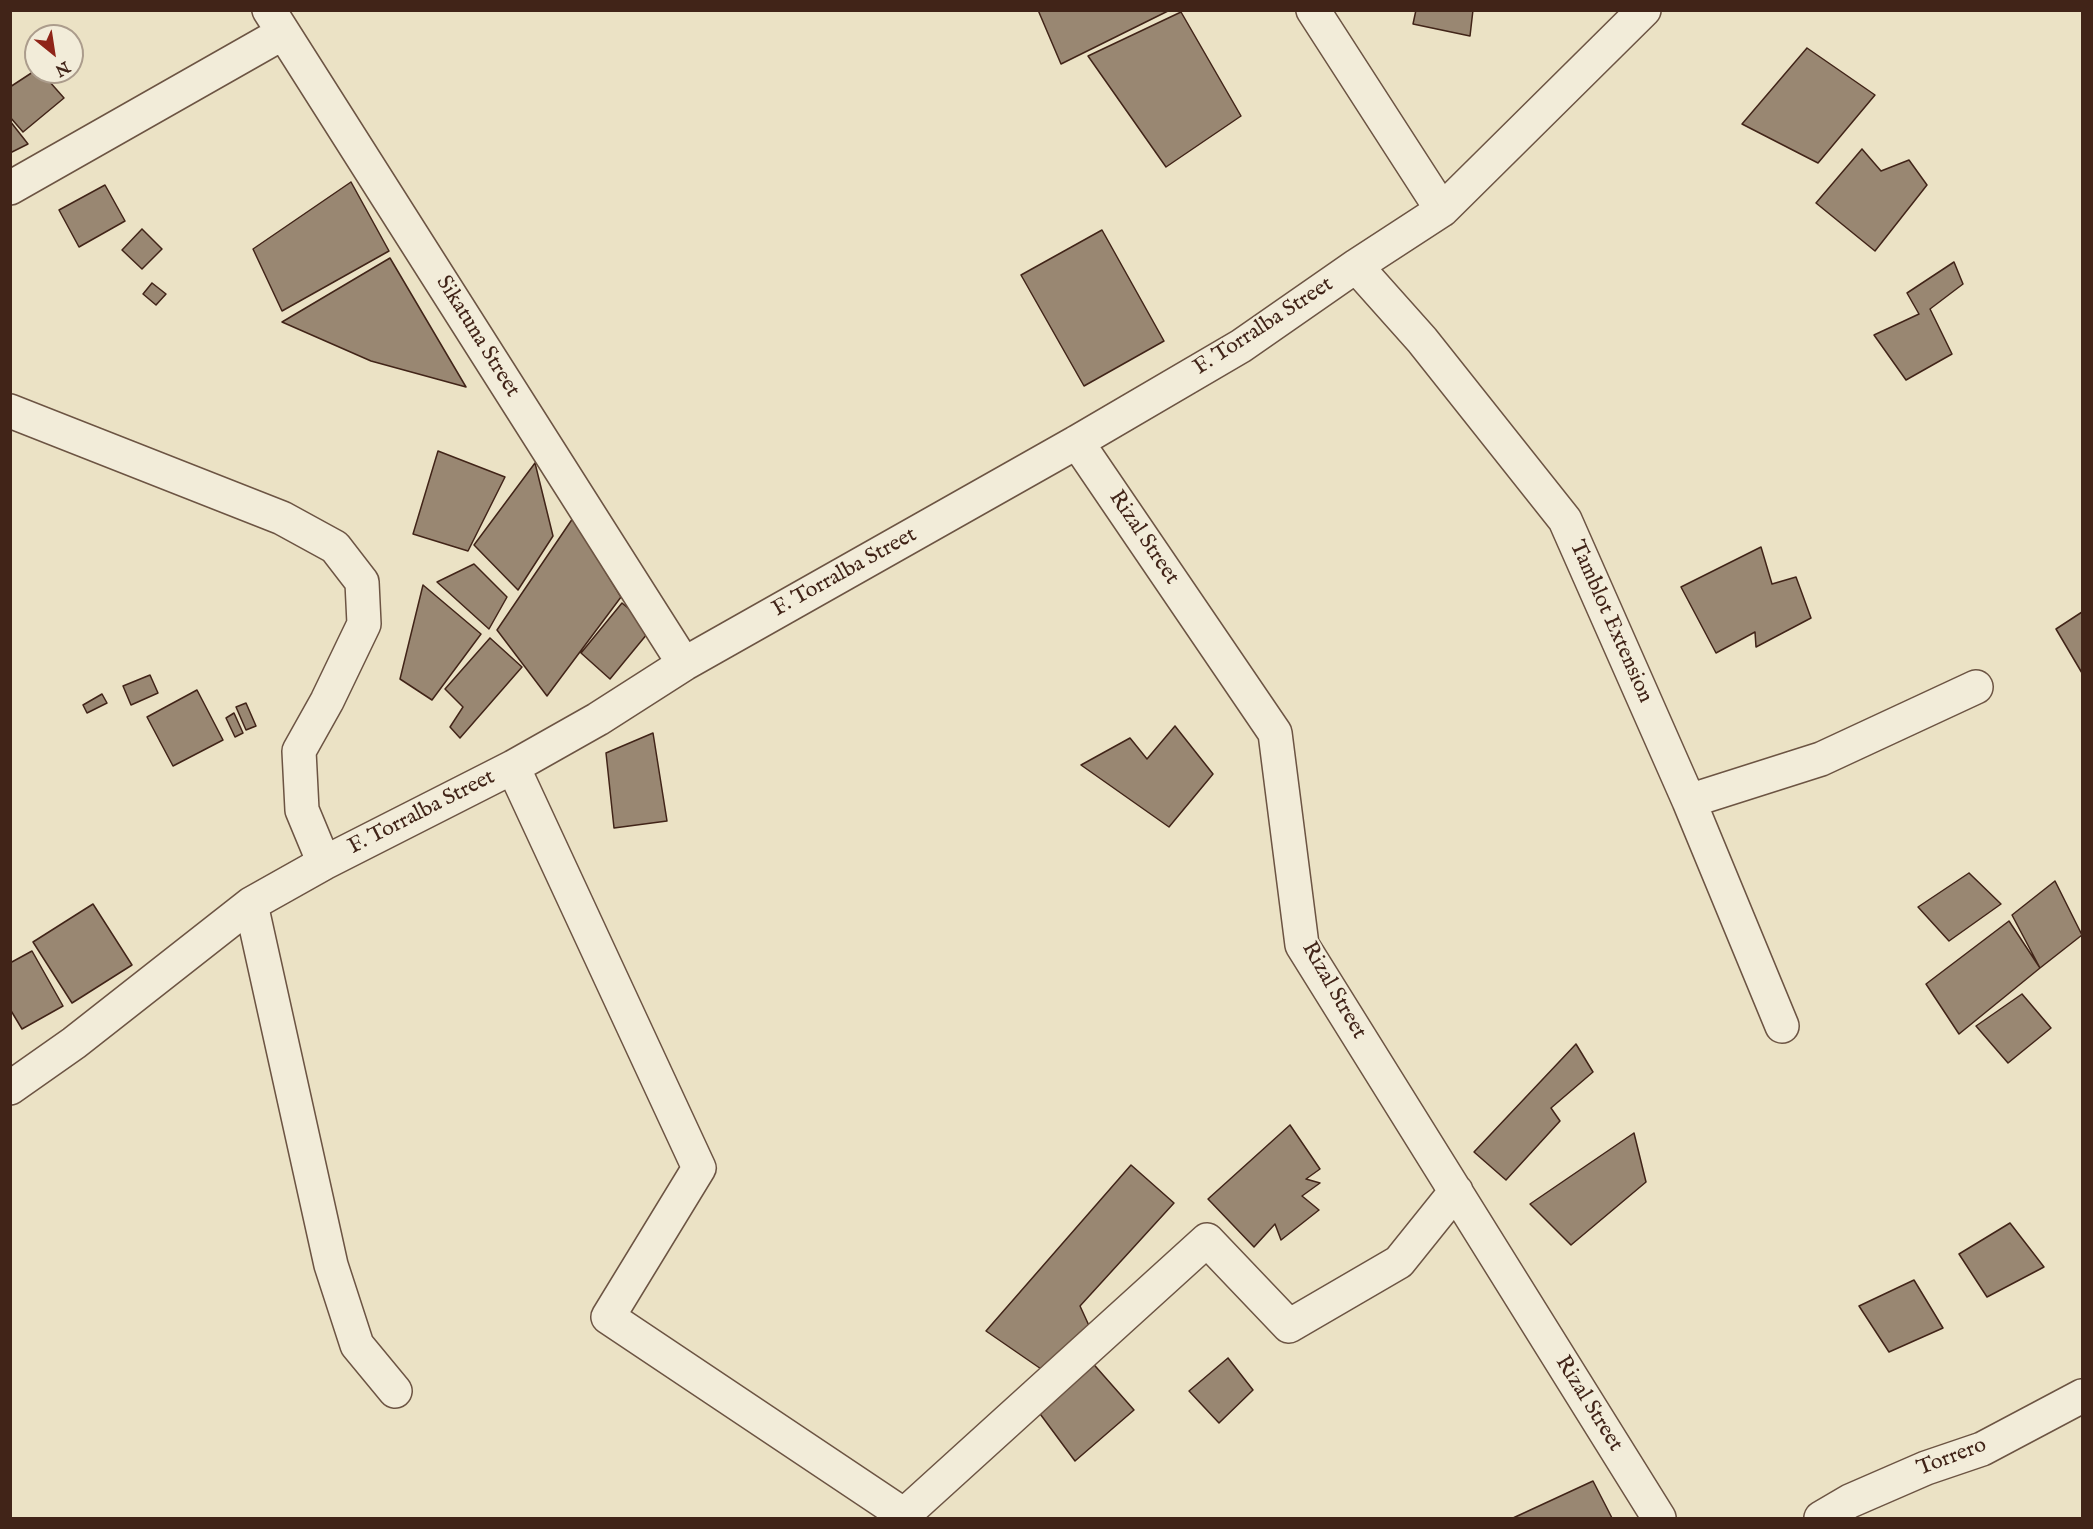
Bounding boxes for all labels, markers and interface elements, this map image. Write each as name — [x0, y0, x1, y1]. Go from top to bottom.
north arrow — [24, 24, 84, 84]
text: N — [51, 56, 73, 80]
street label: Sikatuna Street — [429, 271, 525, 403]
street label: F. Torralba Street — [1189, 272, 1339, 382]
street label: Rizal Street — [1102, 486, 1184, 590]
street label: F. Torralba Street — [768, 522, 922, 624]
street label: Tamblot Extension — [1562, 537, 1658, 707]
street label: F. Torralba Street — [344, 765, 500, 861]
street label: Rizal Street — [1295, 938, 1371, 1044]
street label: Rizal Street — [1548, 1351, 1628, 1457]
street label: Torrero — [1914, 1433, 1990, 1483]

